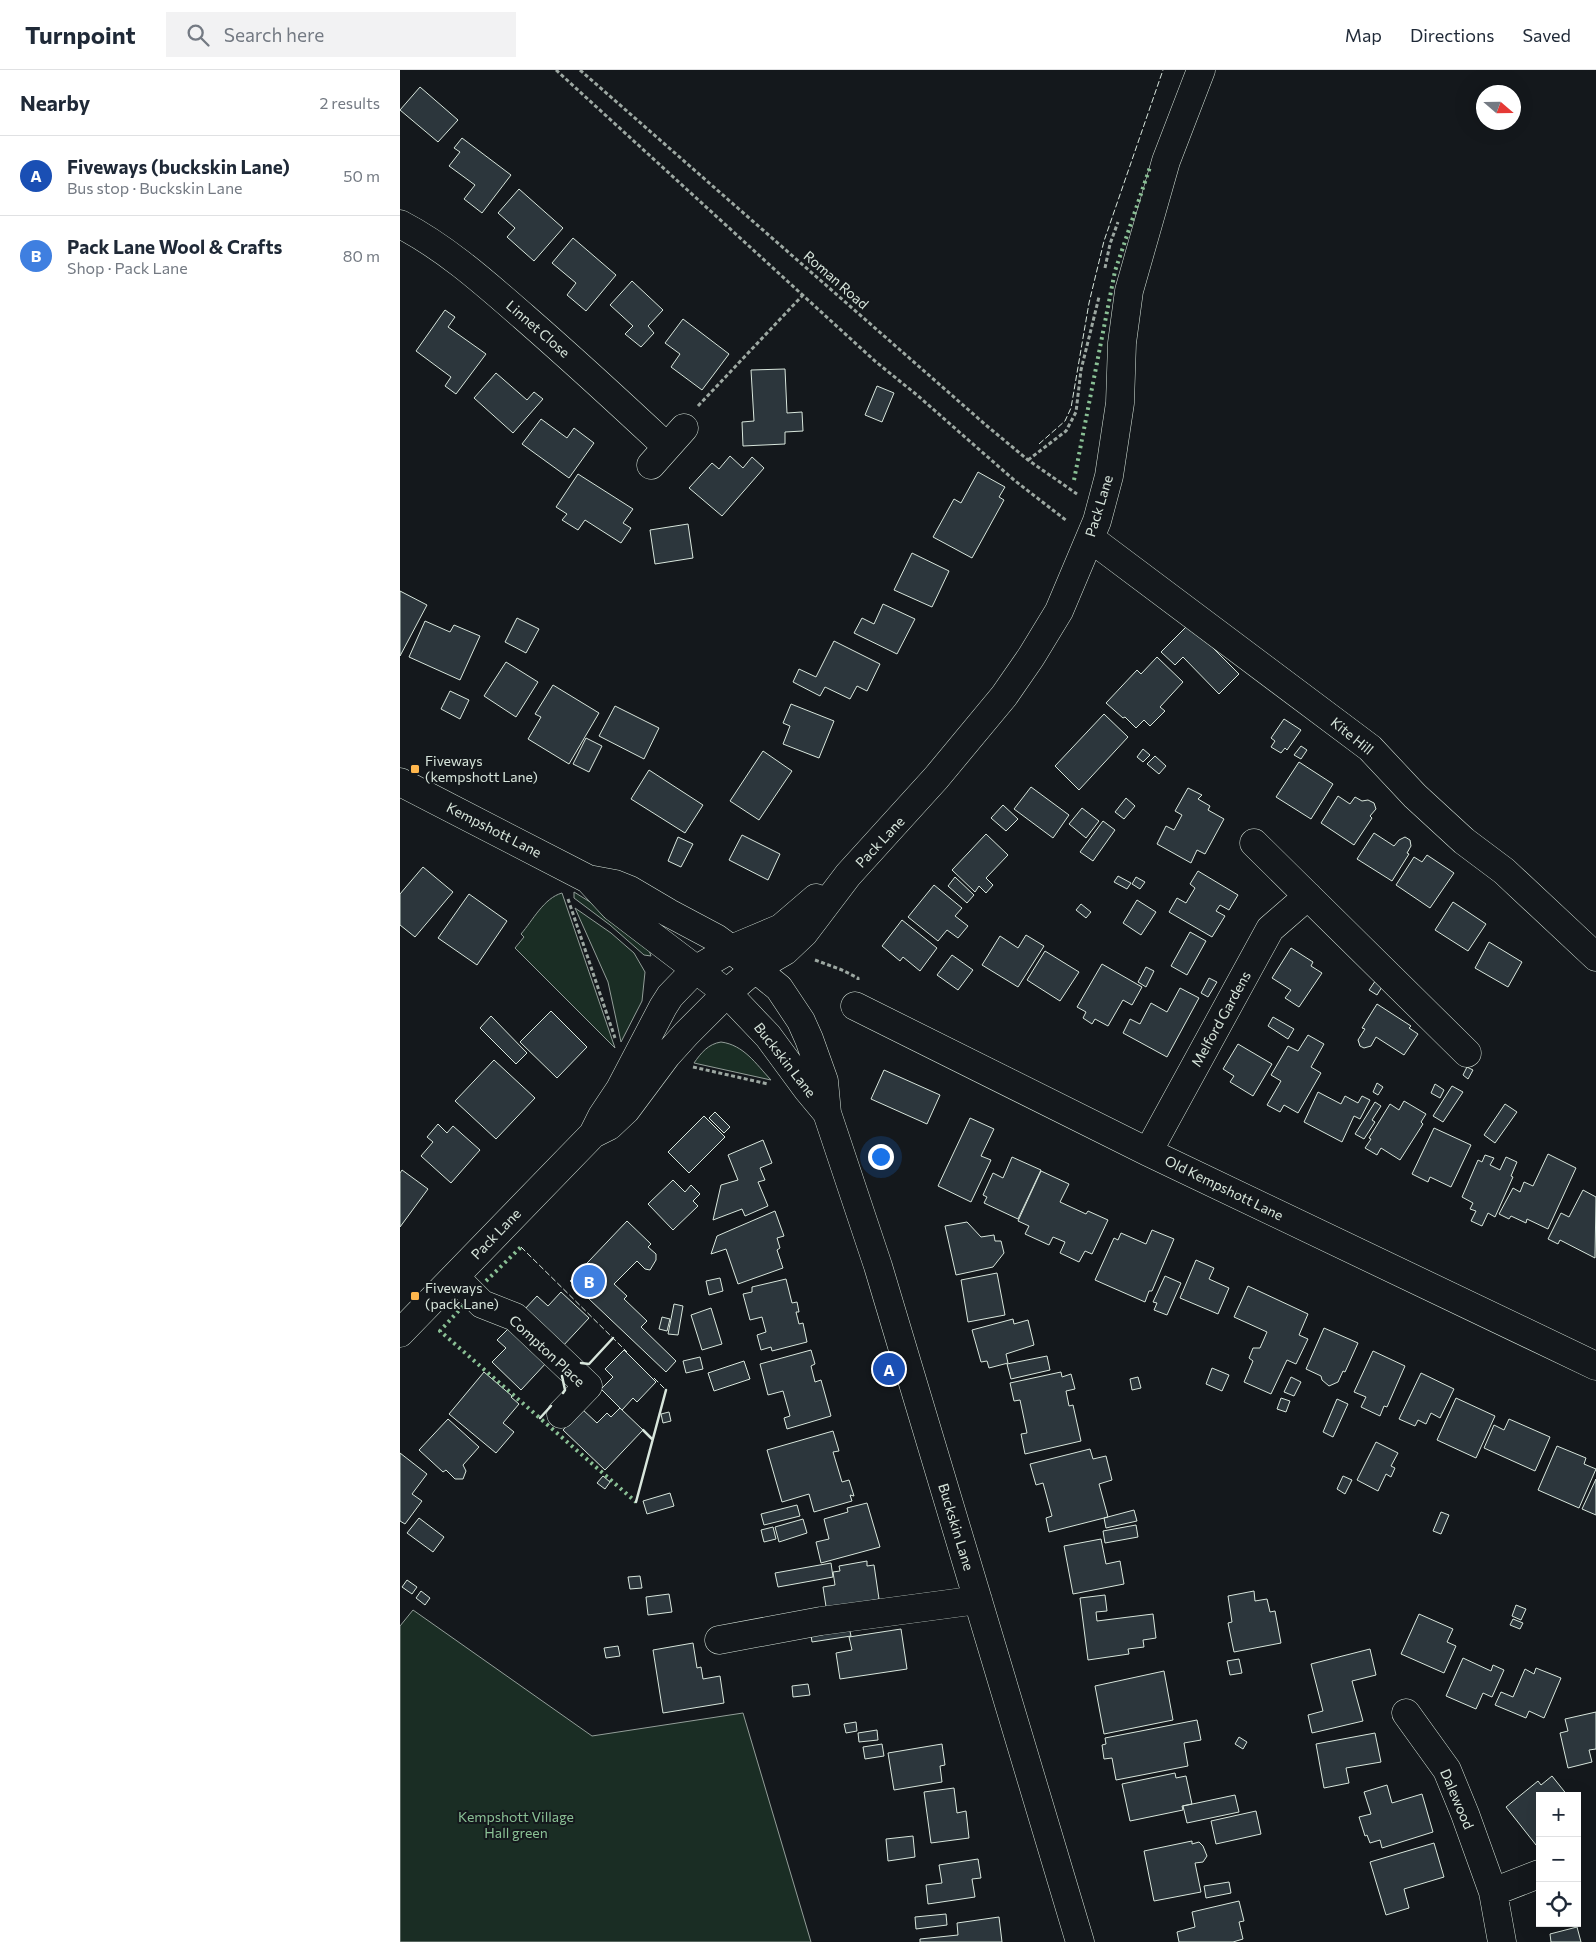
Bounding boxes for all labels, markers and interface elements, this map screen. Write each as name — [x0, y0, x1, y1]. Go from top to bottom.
search box — [166, 12, 516, 57]
text: Turnpoint — [25, 20, 136, 49]
icon: search — [184, 21, 212, 49]
text: Search here — [224, 23, 324, 46]
text: Map — [1345, 24, 1382, 46]
text: Directions — [1410, 24, 1494, 46]
text: Saved — [1522, 24, 1571, 46]
north arrow — [1476, 85, 1521, 130]
text: Nearby — [20, 90, 90, 115]
text: 2 results — [319, 93, 380, 112]
text: Fiveways (buckskin Lane) — [67, 155, 290, 178]
text: A — [30, 166, 42, 185]
text: 50 m — [343, 166, 380, 185]
text: Bus stop · Buckskin Lane — [67, 178, 243, 197]
text: Pack Lane Wool & Crafts — [67, 235, 282, 258]
text: B — [31, 246, 41, 265]
text: 80 m — [343, 246, 380, 265]
street label: Roman Road — [800, 247, 872, 312]
text: Shop · Pack Lane — [67, 258, 188, 277]
street label: Linnet Close — [503, 296, 574, 361]
street label: Pack Lane — [1081, 473, 1116, 539]
street label: Kite Hill — [1328, 713, 1377, 758]
place label: Fiveways (kempshott Lane) — [425, 752, 538, 785]
marker: Fiveways (kempshott Lane) — [409, 763, 421, 775]
street label: Kempshott Lane — [444, 798, 545, 861]
street label: Pack Lane — [852, 812, 908, 871]
street label: Melford Gardens — [1187, 968, 1254, 1070]
street label: Buckskin Lane — [751, 1019, 820, 1101]
your location — [868, 1144, 894, 1170]
street label: Old Kempshott Lane — [1162, 1151, 1286, 1224]
street label: Pack Lane — [467, 1205, 524, 1263]
pin: B — [573, 1262, 605, 1300]
place label: Fiveways (pack Lane) — [425, 1279, 499, 1312]
marker: Fiveways (pack Lane) — [409, 1290, 421, 1302]
street label: Compton Place — [506, 1311, 589, 1390]
pin: A — [873, 1350, 905, 1388]
street label: Buckskin Lane — [935, 1481, 978, 1573]
street label: Dalewood — [1437, 1766, 1478, 1832]
map controls — [1536, 1792, 1581, 1927]
button: + — [1536, 1792, 1581, 1837]
park label: Kempshott Village Hall green — [458, 1808, 574, 1841]
button: − — [1536, 1837, 1581, 1882]
button: locate — [1536, 1882, 1581, 1927]

